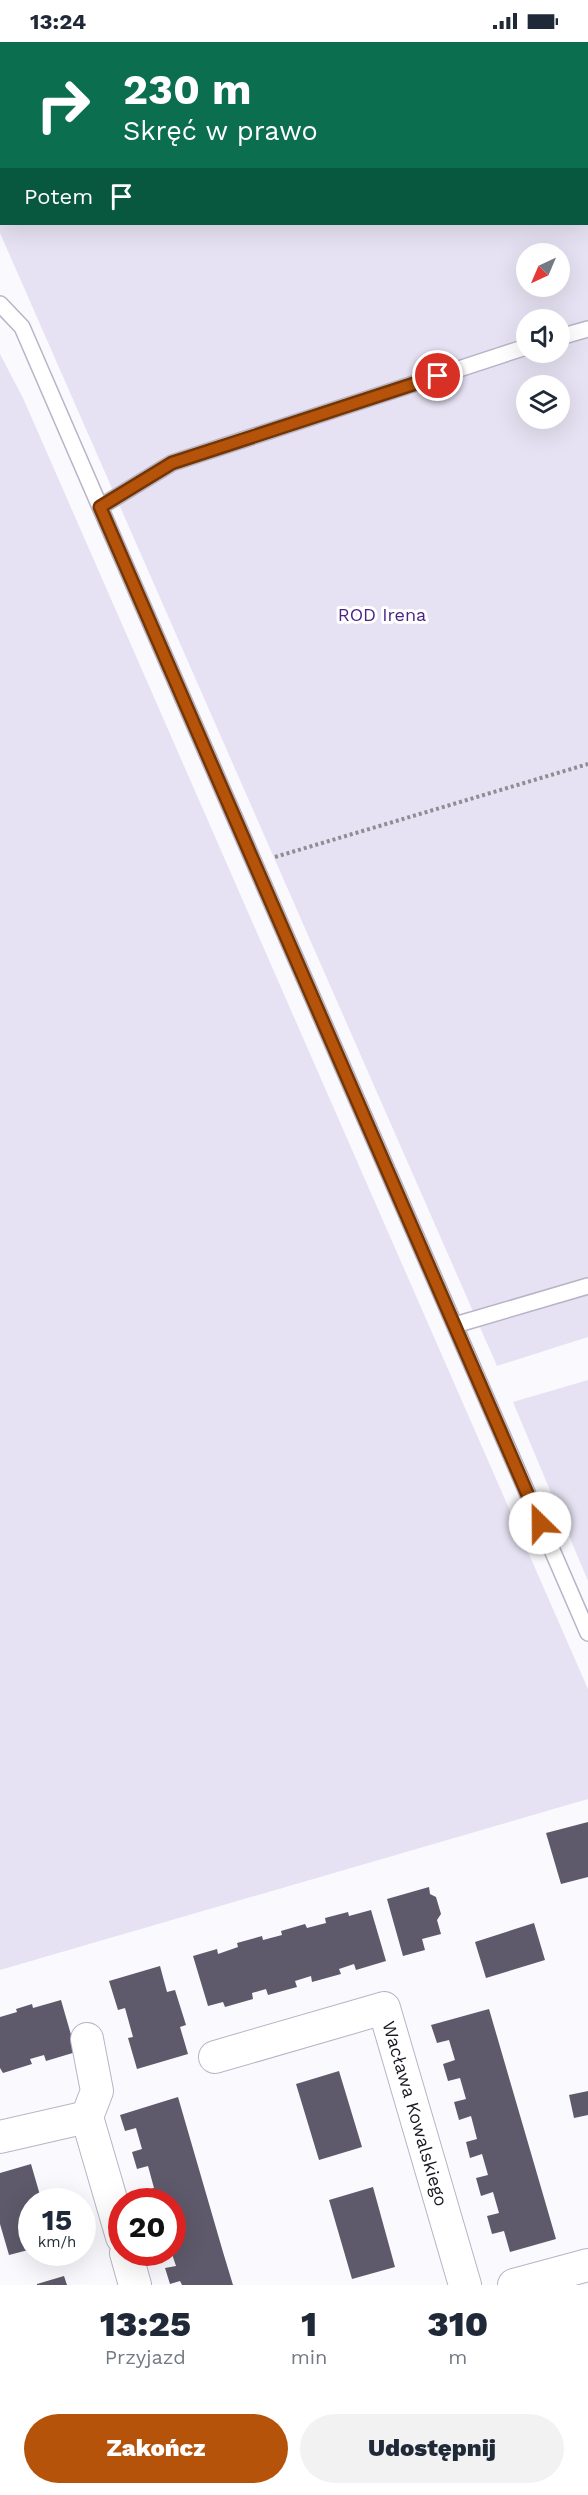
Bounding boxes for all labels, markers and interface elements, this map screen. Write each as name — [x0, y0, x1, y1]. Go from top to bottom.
text: 13:24 — [30, 9, 86, 34]
text: 230 m — [123, 65, 252, 114]
icon: right — [24, 66, 102, 144]
text: Skręć w prawo — [123, 115, 318, 147]
icon: arrive — [105, 180, 138, 213]
text: Potem — [24, 184, 93, 209]
north arrow — [516, 243, 570, 297]
map controls — [516, 243, 570, 429]
button: sound — [516, 309, 570, 363]
pin — [412, 350, 463, 401]
icon: arrive — [421, 359, 454, 392]
button: layers — [516, 375, 570, 429]
park label: ROD Irena — [338, 604, 426, 625]
position arrow — [508, 1491, 572, 1555]
street label: Wacława Kowalskiego — [378, 2019, 452, 2208]
speed limit sign: 20 — [108, 2188, 186, 2266]
text: 15 — [42, 2202, 72, 2237]
text: km/h — [38, 2233, 76, 2251]
text: 13:25 — [100, 2303, 191, 2345]
text: 1 — [301, 2303, 317, 2345]
text: 310 — [427, 2303, 488, 2345]
text: Przyjazd — [105, 2345, 186, 2369]
text: min — [291, 2345, 327, 2369]
text: m — [448, 2345, 467, 2369]
button: Zakończ — [24, 2414, 288, 2483]
button: Udostępnij — [300, 2414, 564, 2483]

